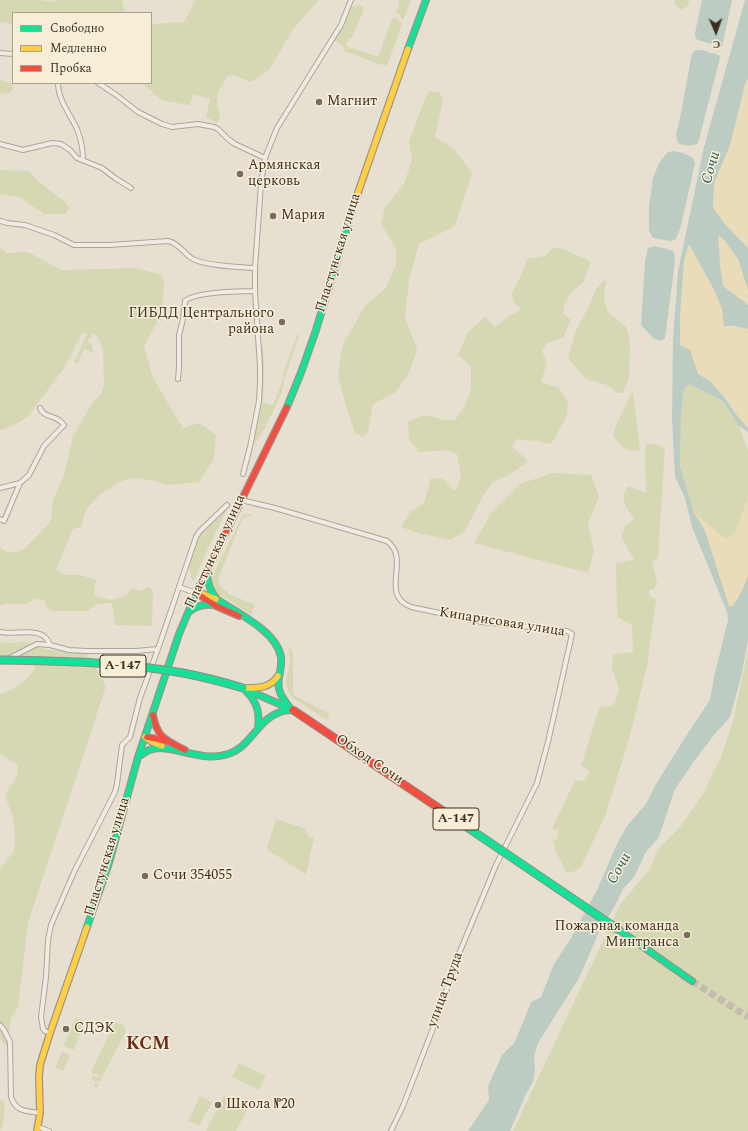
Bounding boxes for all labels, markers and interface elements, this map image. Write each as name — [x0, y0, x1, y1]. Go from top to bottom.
legend — [12, 12, 152, 84]
north arrow — [696, 12, 736, 52]
text: Свободно — [50, 19, 104, 38]
text: С — [712, 36, 721, 53]
text: Медленно — [50, 39, 107, 58]
text: Пробка — [50, 59, 92, 78]
place label: Магнит — [327, 94, 377, 110]
marker: Магнит — [314, 97, 324, 107]
water label: Сочи — [699, 150, 725, 186]
place label: Армянская церковь — [248, 158, 321, 190]
marker: Армянская церковь — [235, 169, 245, 179]
street label: Пластунская улица — [313, 191, 365, 315]
place label: Мария — [281, 208, 325, 224]
marker: Мария — [268, 211, 278, 221]
place label: ГИБДД Центрального района — [129, 306, 274, 338]
marker: ГИБДД Центрального района — [277, 317, 287, 327]
street label: Пластунская улица — [182, 492, 250, 612]
street label: Кипарисовая улица — [438, 605, 566, 641]
road number: А-147 — [100, 655, 146, 677]
street label: Обход Сочи — [332, 731, 406, 789]
street label: Пластунская улица — [82, 795, 134, 919]
road number: А-147 — [433, 808, 479, 830]
water label: Сочи — [604, 850, 636, 888]
place label: Сочи 354055 — [153, 868, 232, 884]
marker: Сочи 354055 — [140, 871, 150, 881]
place label: Пожарная команда Минтранса — [555, 919, 679, 952]
marker: Пожарная команда Минтранса — [682, 930, 692, 940]
street label: улица Труда — [425, 950, 467, 1030]
place label: СДЭК — [74, 1021, 115, 1037]
marker: СДЭК — [61, 1024, 71, 1034]
district label: КСМ — [126, 1034, 170, 1056]
place label: Школа №20 — [226, 1097, 295, 1113]
marker: Школа №20 — [213, 1100, 223, 1110]

